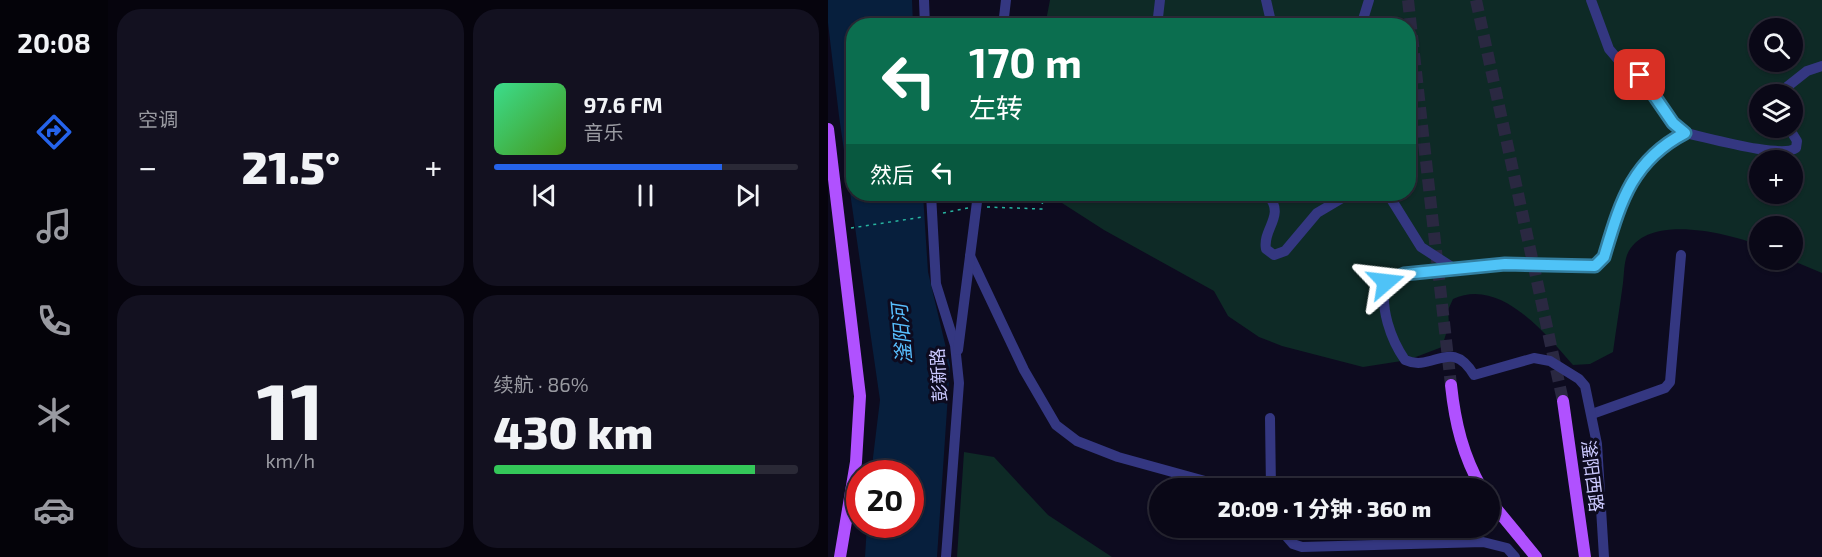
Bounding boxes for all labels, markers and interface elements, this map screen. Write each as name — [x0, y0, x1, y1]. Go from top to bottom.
map controls — [1749, 18, 1803, 270]
button: search — [1749, 18, 1803, 72]
text: 20:08 — [17, 26, 91, 58]
text: 170 m — [969, 36, 1082, 86]
icon: left — [870, 42, 948, 120]
pin — [1614, 49, 1665, 100]
icon: arrive — [1623, 58, 1656, 91]
button: layers — [1749, 84, 1803, 138]
text: 97.6 FM — [584, 91, 663, 117]
text: 左转 — [969, 91, 1023, 123]
text: 空调 — [138, 107, 178, 131]
icon: directions — [33, 111, 75, 153]
text: 音乐 — [584, 120, 624, 144]
text: 21.5° — [242, 139, 340, 193]
text: − — [138, 146, 157, 186]
text: + — [424, 146, 442, 186]
button: + — [1749, 150, 1803, 204]
icon: left — [926, 156, 959, 189]
text: 然后 — [870, 161, 914, 187]
icon: previous — [528, 179, 561, 212]
icon: pause — [629, 179, 662, 212]
icon: next — [731, 179, 764, 212]
icon: music — [33, 205, 75, 247]
button: − — [1749, 216, 1803, 270]
position arrow — [1354, 250, 1418, 314]
water label: 滏阳河 — [886, 299, 916, 365]
icon: phone — [33, 300, 75, 342]
street label: 彭新路 — [926, 347, 950, 403]
text: 11 — [257, 362, 324, 456]
text: 续航 · 86% — [494, 372, 589, 396]
icon: climate — [33, 394, 75, 436]
text: 430 km — [494, 404, 653, 458]
street label: 滏阳西路 — [1578, 439, 1608, 513]
text: km/h — [265, 448, 315, 472]
speed limit sign: 20 — [846, 460, 924, 538]
icon: car — [33, 489, 75, 531]
text: 20:09 · 1 分钟 · 360 m — [1218, 495, 1431, 521]

